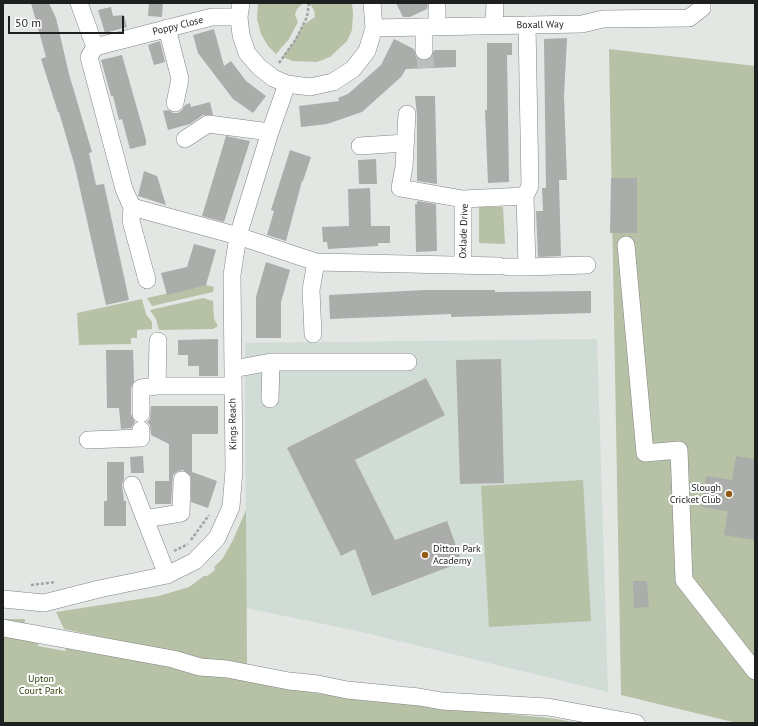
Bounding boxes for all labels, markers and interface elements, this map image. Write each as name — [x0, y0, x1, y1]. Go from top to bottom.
scale bar — [10, 8, 126, 34]
street label: Poppy Close — [151, 14, 205, 38]
text: 50 m — [15, 15, 41, 30]
street label: Boxall Way — [516, 19, 564, 31]
street label: Oxlade Drive — [457, 203, 471, 259]
street label: Kings Reach — [227, 398, 239, 450]
place label: Slough Cricket Club — [670, 482, 721, 506]
marker: Slough Cricket Club — [724, 489, 734, 499]
place label: Ditton Park Academy — [433, 543, 481, 566]
marker: Ditton Park Academy — [420, 550, 430, 560]
park label: Upton Court Park — [19, 673, 63, 696]

